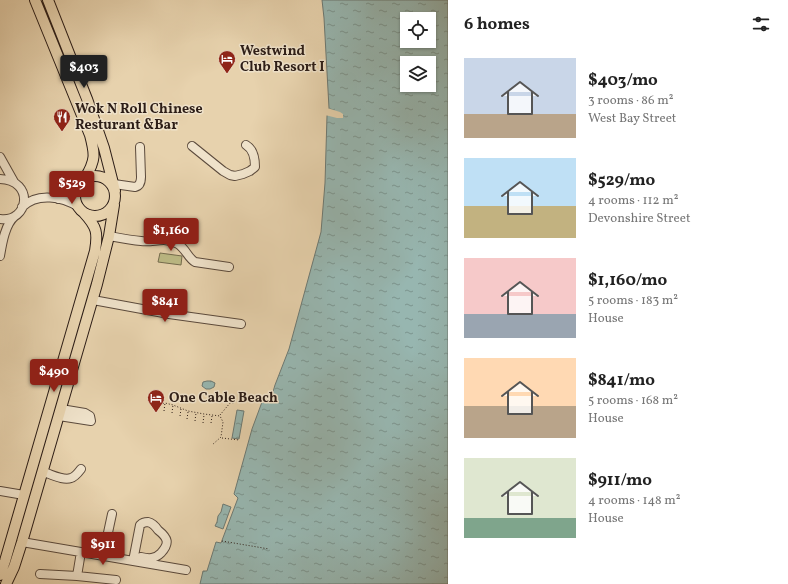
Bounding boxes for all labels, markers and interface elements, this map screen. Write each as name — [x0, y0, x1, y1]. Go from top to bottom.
map controls — [400, 12, 436, 92]
button: locate — [400, 12, 436, 48]
text: 6 homes — [464, 13, 530, 36]
icon: filters — [750, 13, 772, 35]
place label: Westwind Club Resort I — [240, 42, 325, 77]
hotel icon: Westwind Club Resort I — [217, 49, 237, 74]
pin: $403 — [60, 55, 108, 89]
button: layers — [400, 56, 436, 92]
text: $403 — [69, 59, 99, 77]
text: $403/mo — [588, 69, 658, 92]
icon: home — [496, 74, 544, 122]
text: 3 rooms · 86 m² — [588, 92, 673, 110]
place label: Wok N Roll Chinese Resturant &Bar — [75, 100, 203, 135]
restaurant icon: Wok N Roll Chinese Resturant &Bar — [52, 107, 72, 132]
text: West Bay Street — [588, 110, 676, 128]
text: $529/mo — [588, 169, 655, 192]
pin: $529 — [48, 171, 96, 205]
icon: home — [496, 174, 544, 222]
text: $529 — [58, 175, 86, 193]
text: 4 rooms · 112 m² — [588, 192, 678, 210]
text: Devonshire Street — [588, 210, 690, 228]
pin: $1,160 — [138, 218, 204, 252]
text: $1,160 — [153, 222, 189, 240]
text: $1,160/mo — [588, 269, 667, 292]
icon: home — [496, 274, 544, 322]
pin: $841 — [141, 289, 189, 323]
text: 5 rooms · 183 m² — [588, 292, 678, 310]
text: $841 — [151, 293, 179, 311]
text: House — [588, 310, 624, 328]
pin: $490 — [30, 359, 78, 393]
text: $490 — [39, 363, 69, 381]
text: $841/mo — [588, 369, 655, 392]
icon: home — [496, 374, 544, 422]
hotel icon: One Cable Beach — [146, 388, 166, 413]
place label: One Cable Beach — [169, 389, 278, 408]
text: 5 rooms · 168 m² — [588, 392, 678, 410]
text: House — [588, 410, 624, 428]
text: $911/mo — [588, 469, 652, 492]
icon: home — [496, 474, 544, 522]
text: 4 rooms · 148 m² — [588, 492, 681, 510]
text: House — [588, 510, 624, 528]
pin: $911 — [79, 532, 127, 566]
text: $911 — [91, 536, 115, 554]

